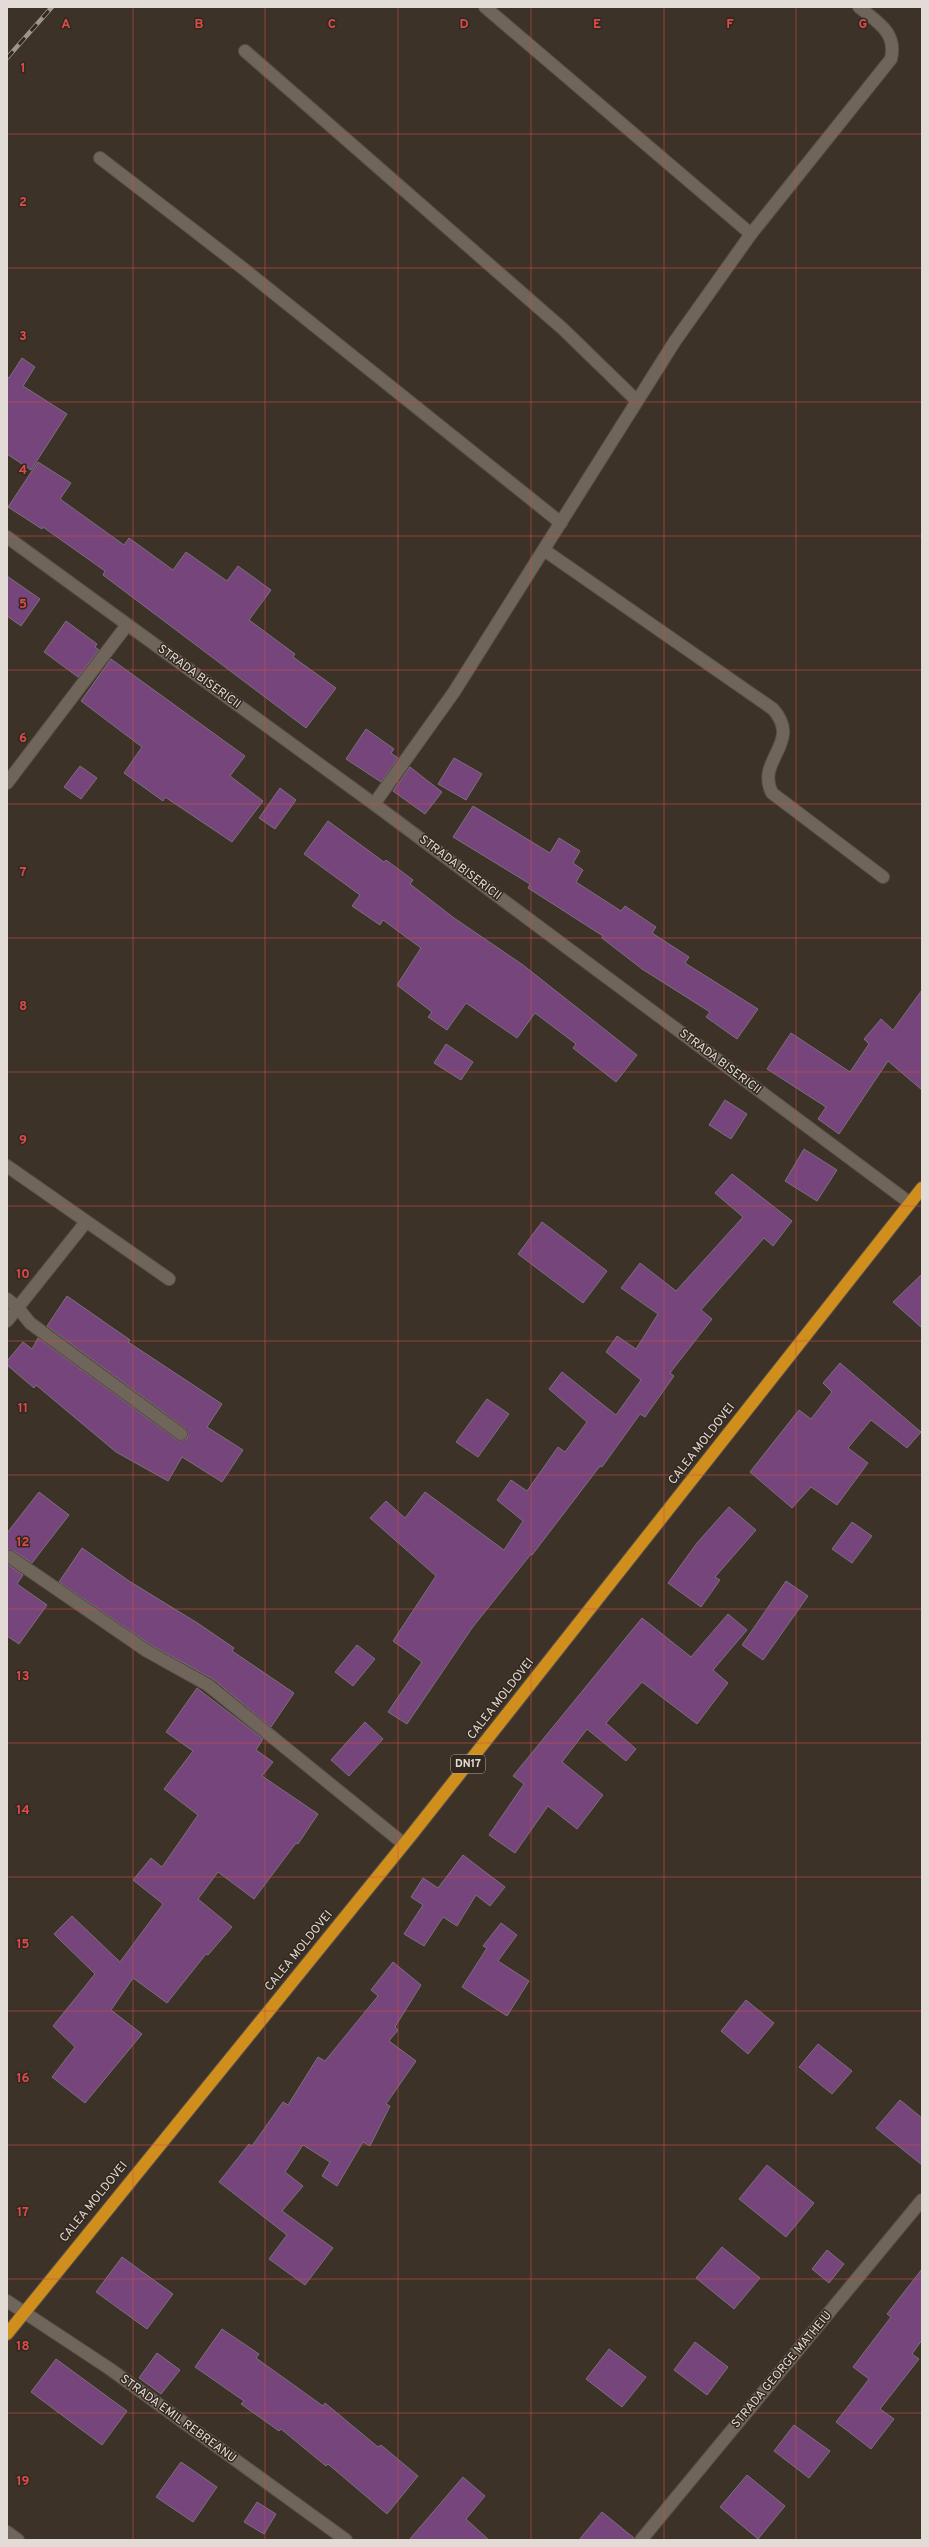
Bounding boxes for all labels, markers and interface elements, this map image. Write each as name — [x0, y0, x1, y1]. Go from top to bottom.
text: A — [61, 17, 71, 33]
text: B — [195, 17, 204, 33]
text: C — [328, 17, 336, 33]
text: D — [459, 17, 469, 33]
text: E — [593, 17, 601, 33]
text: F — [726, 17, 734, 33]
text: G — [859, 17, 868, 33]
text: 1 — [20, 61, 26, 77]
text: 2 — [19, 195, 27, 211]
text: 3 — [19, 329, 27, 345]
text: 4 — [19, 463, 27, 479]
text: 5 — [19, 597, 27, 613]
street label: STRADA BISERICII — [154, 641, 244, 713]
text: 6 — [19, 731, 27, 747]
street label: STRADA BISERICII — [416, 832, 504, 904]
text: 7 — [20, 865, 27, 881]
text: 8 — [19, 999, 27, 1015]
street label: STRADA BISERICII — [676, 1026, 764, 1098]
text: 9 — [19, 1133, 27, 1149]
text: 10 — [16, 1267, 30, 1283]
street label: CALEA MOLDOVEI — [665, 1400, 739, 1488]
text: 11 — [18, 1401, 28, 1417]
text: 12 — [16, 1535, 30, 1551]
street label: CALEA MOLDOVEI — [464, 1655, 538, 1743]
text: 13 — [17, 1669, 30, 1685]
road number: DN17 — [451, 1755, 485, 1773]
text: 14 — [16, 1803, 30, 1819]
street label: CALEA MOLDOVEI — [262, 1907, 336, 1995]
text: 15 — [16, 1937, 30, 1953]
text: 16 — [16, 2071, 30, 2087]
street label: CALEA MOLDOVEI — [57, 2158, 131, 2246]
text: 17 — [17, 2205, 29, 2221]
street label: STRADA GEORGE MATHEIU — [728, 2308, 836, 2432]
text: 18 — [16, 2339, 30, 2355]
street label: STRADA EMIL REBREANU — [117, 2371, 239, 2467]
text: 19 — [16, 2474, 30, 2490]

